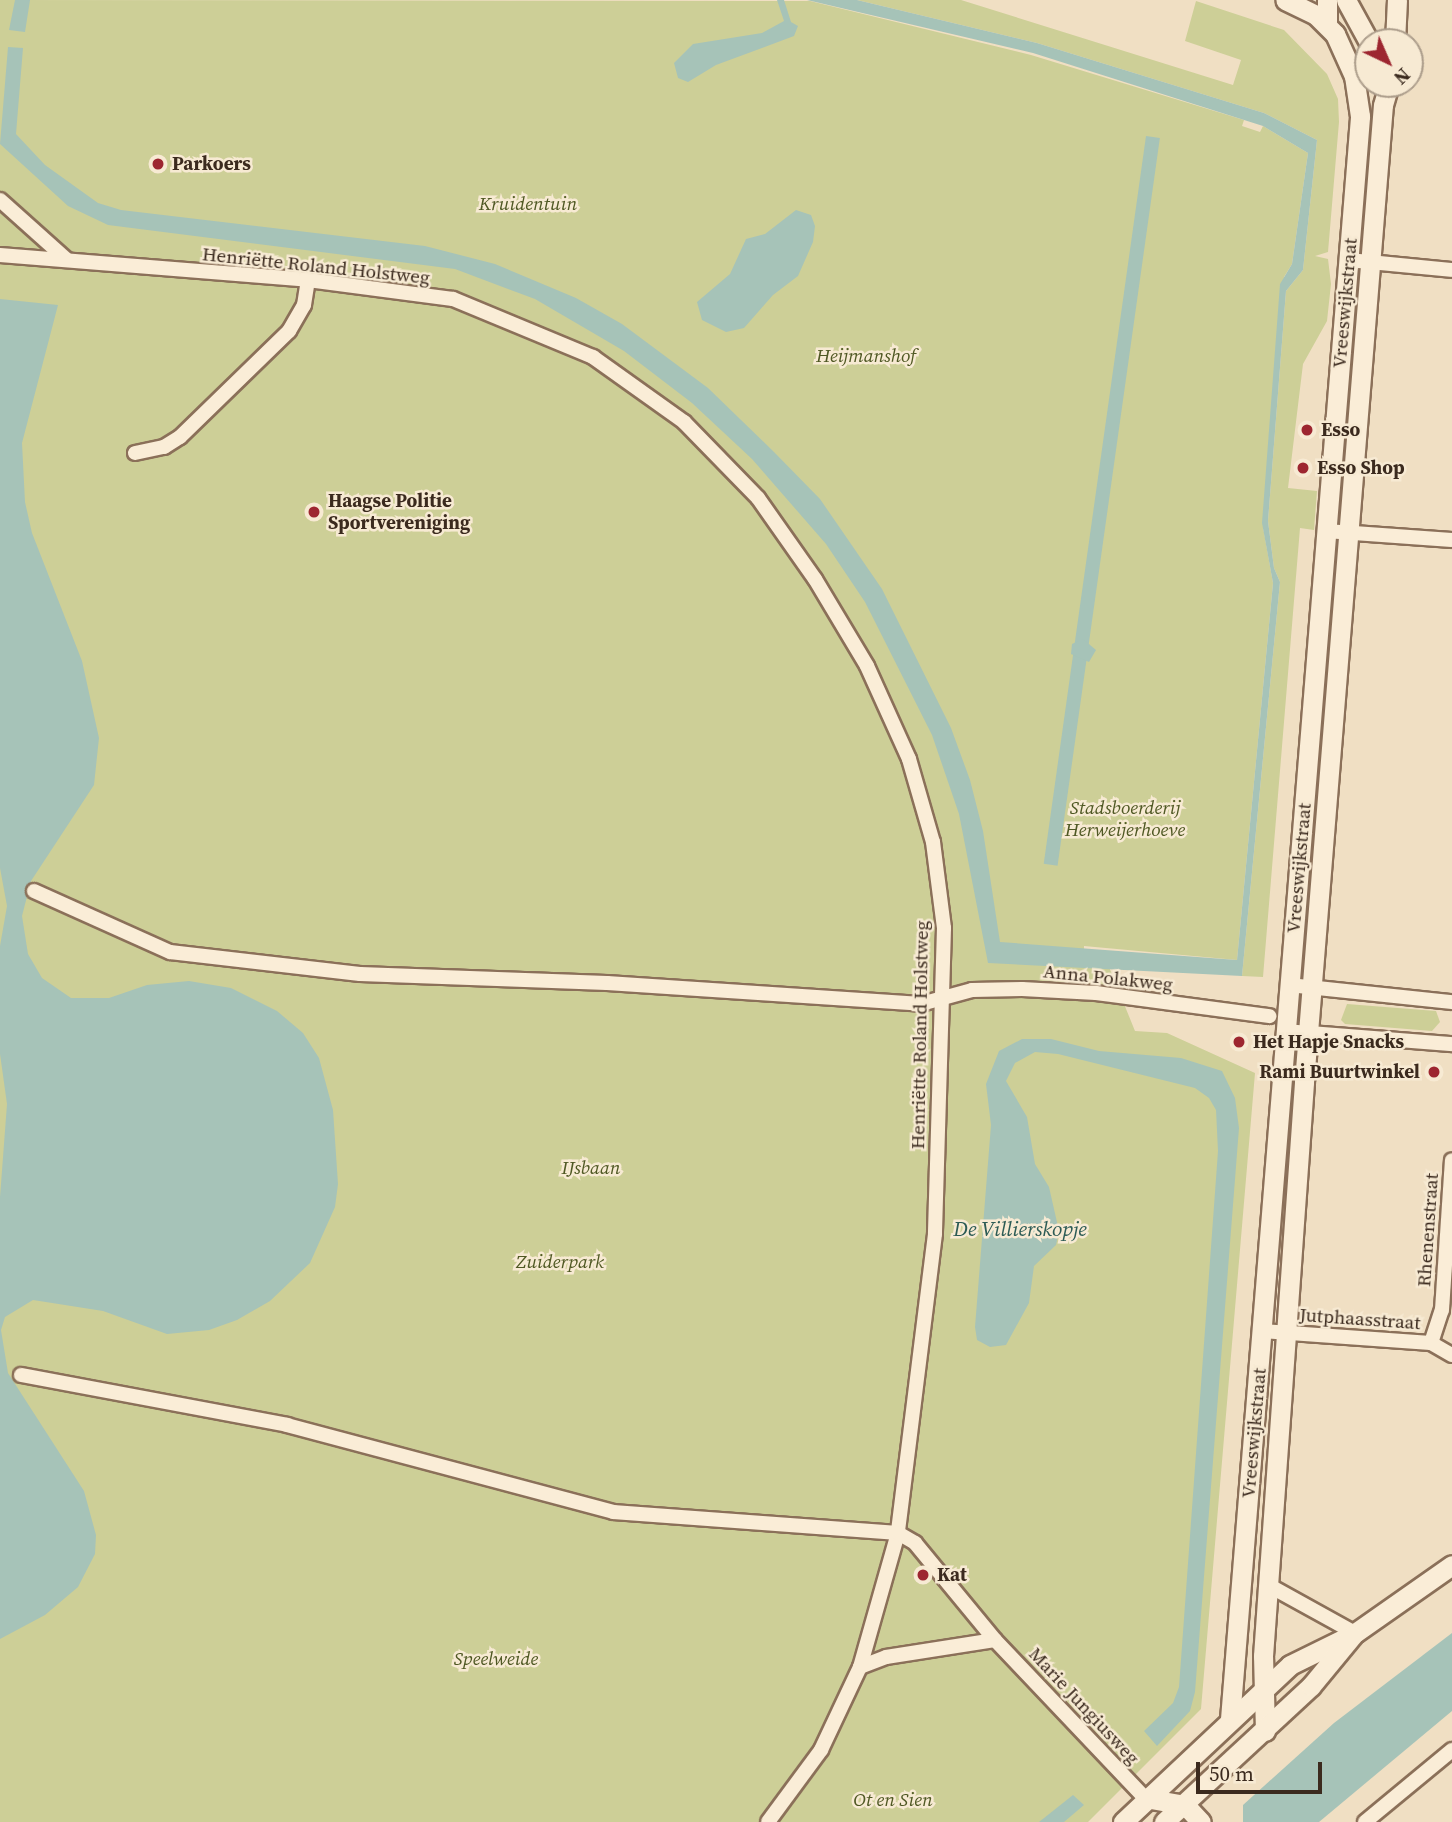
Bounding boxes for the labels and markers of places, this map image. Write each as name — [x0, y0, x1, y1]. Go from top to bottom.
place label: Parkoers — [172, 153, 251, 175]
marker: Parkoers — [150, 156, 166, 172]
place label: Esso — [1321, 419, 1360, 441]
marker: Esso — [1299, 422, 1315, 438]
place label: Esso Shop — [1317, 457, 1404, 479]
marker: Esso Shop — [1295, 460, 1311, 476]
place label: Haagse Politie Sportvereniging — [328, 490, 470, 534]
marker: Haagse Politie Sportvereniging — [306, 504, 322, 520]
place label: Het Hapje Snacks — [1253, 1031, 1404, 1053]
marker: Het Hapje Snacks — [1231, 1034, 1247, 1050]
place label: Rami Buurtwinkel — [1259, 1061, 1420, 1083]
marker: Rami Buurtwinkel — [1426, 1064, 1442, 1080]
place label: Kat — [937, 1564, 967, 1586]
marker: Kat — [915, 1567, 931, 1583]

